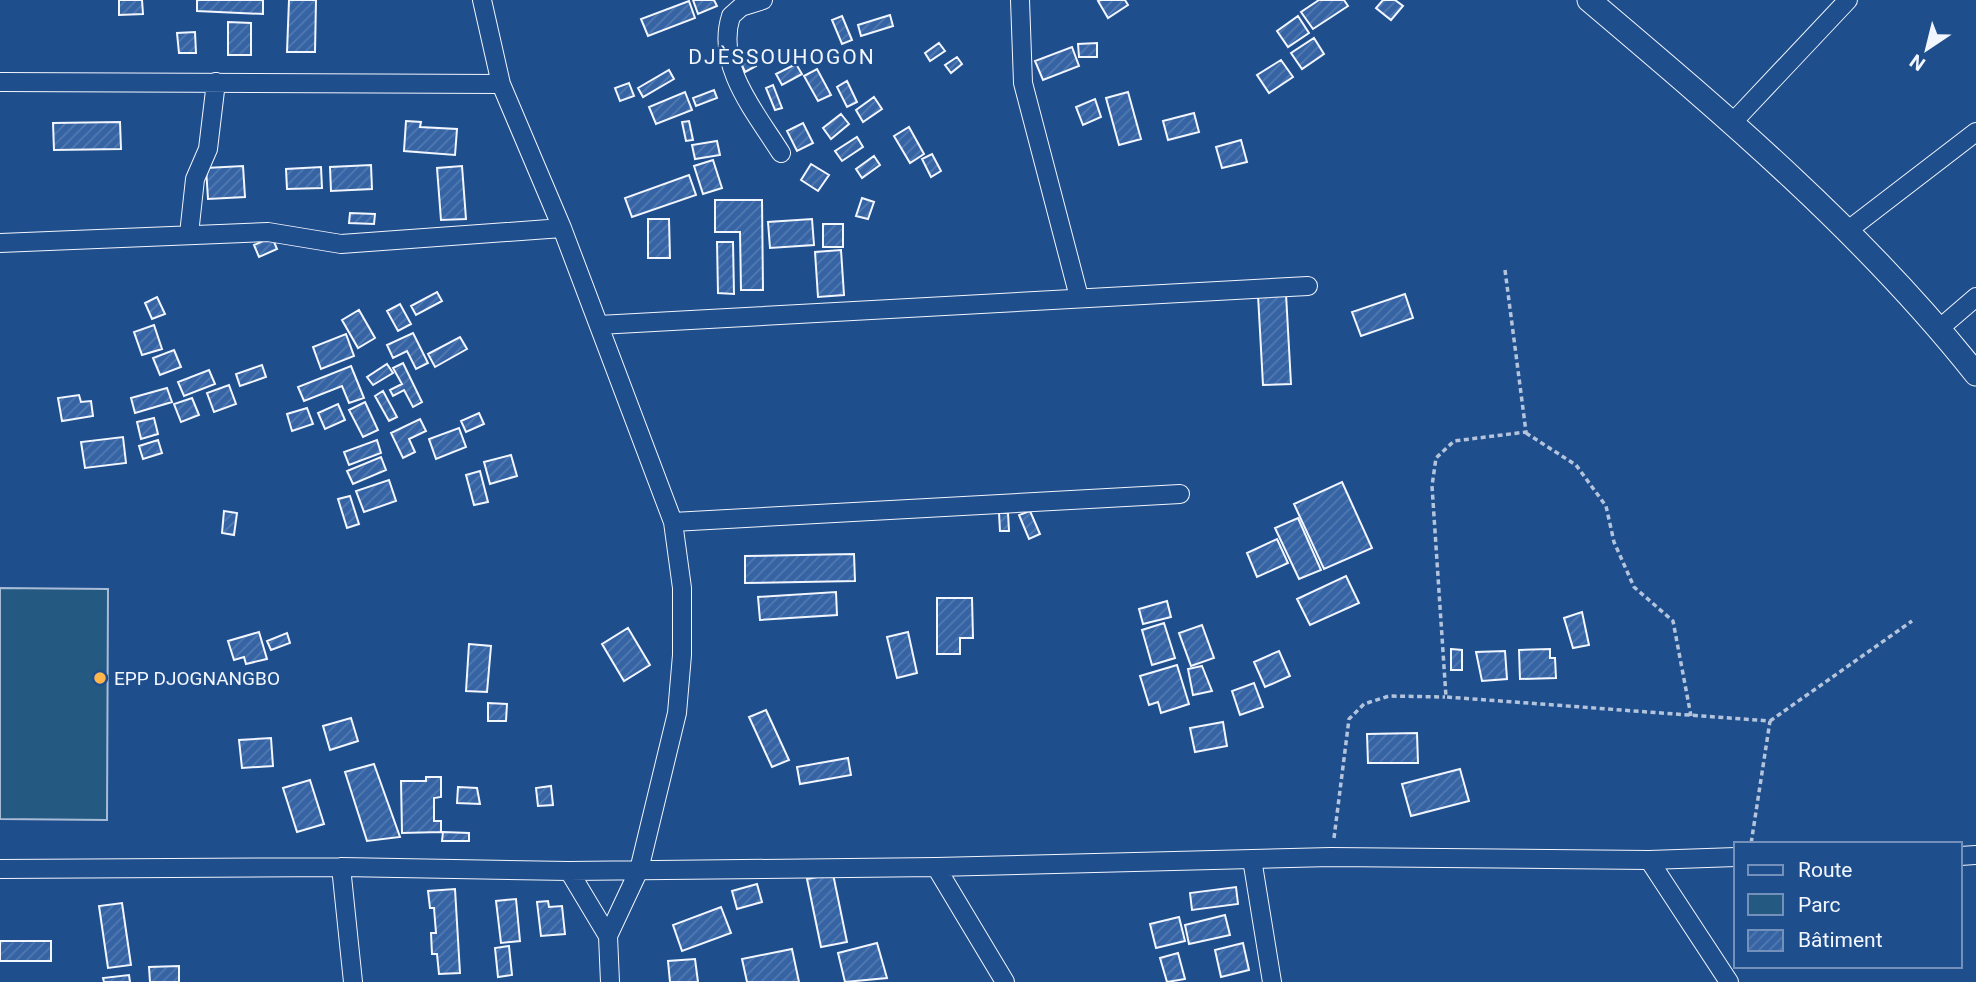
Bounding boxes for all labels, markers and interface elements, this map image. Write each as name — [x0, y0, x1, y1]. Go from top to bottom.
north arrow — [1892, 14, 1962, 84]
district label: DJÈSSOUHOGON — [688, 45, 876, 69]
text: N — [1905, 49, 1930, 76]
place label: EPP DJOGNANGBO — [114, 667, 280, 690]
marker: EPP DJOGNANGBO — [92, 670, 108, 686]
legend — [1734, 842, 1962, 968]
text: Route — [1798, 858, 1853, 882]
text: Parc — [1798, 893, 1840, 917]
text: Bâtiment — [1798, 928, 1883, 952]

